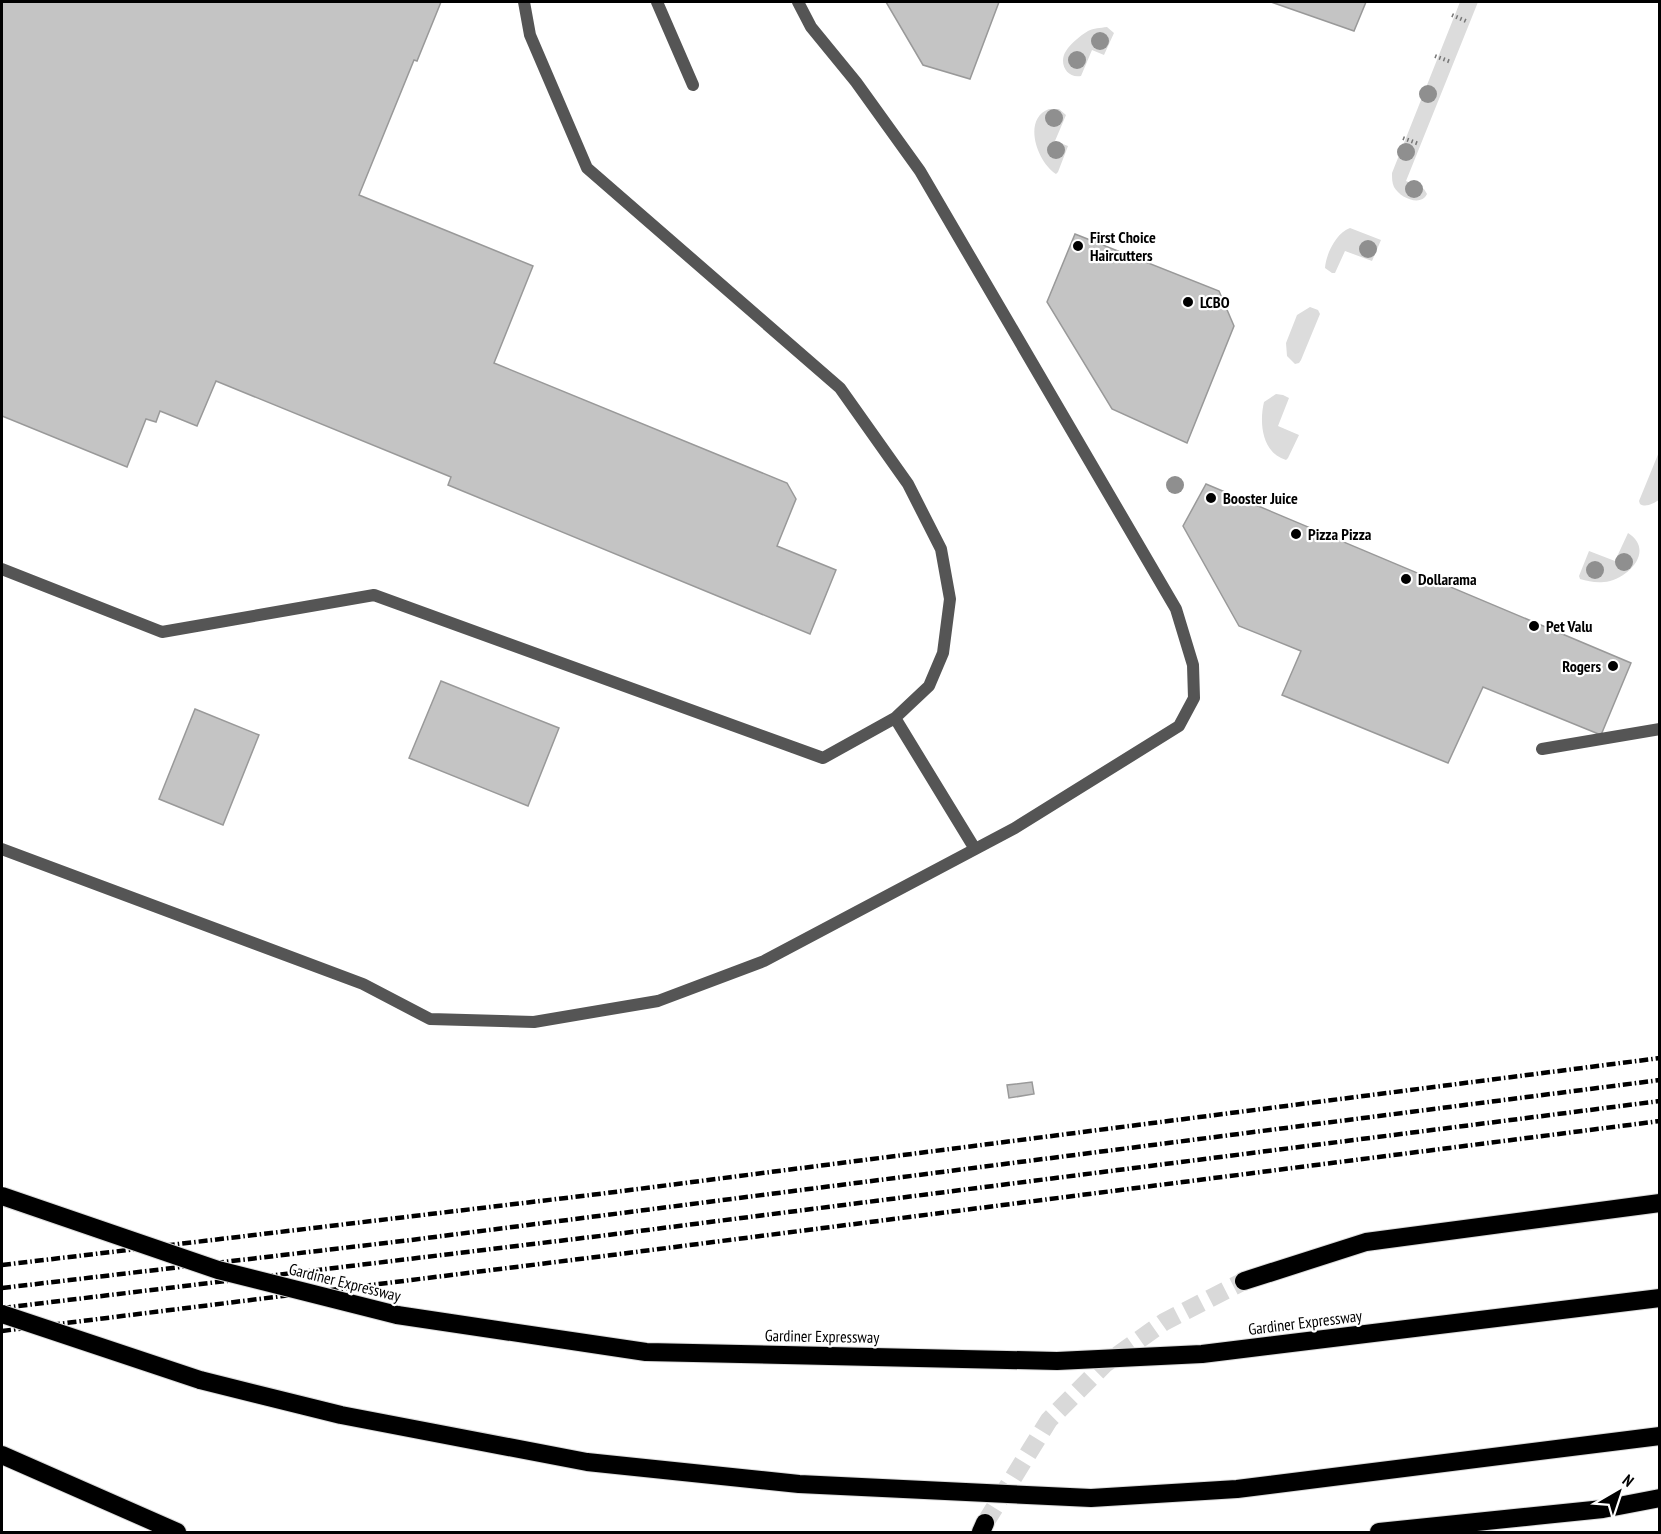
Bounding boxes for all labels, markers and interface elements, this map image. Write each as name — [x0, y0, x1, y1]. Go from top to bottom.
place label: First Choice Haircutters — [1090, 227, 1156, 265]
marker: First Choice Haircutters — [1071, 239, 1085, 253]
place label: LCBO — [1200, 292, 1230, 312]
marker: LCBO — [1181, 295, 1195, 309]
place label: Booster Juice — [1223, 488, 1298, 508]
marker: Booster Juice — [1204, 491, 1218, 505]
place label: Pizza Pizza — [1308, 524, 1372, 544]
marker: Pizza Pizza — [1289, 527, 1303, 541]
place label: Dollarama — [1418, 569, 1477, 589]
marker: Dollarama — [1399, 572, 1413, 586]
place label: Pet Valu — [1546, 616, 1592, 636]
marker: Pet Valu — [1527, 619, 1541, 633]
place label: Rogers — [1562, 656, 1601, 676]
marker: Rogers — [1606, 659, 1620, 673]
street label: Gardiner Expressway — [287, 1258, 403, 1306]
street label: Gardiner Expressway — [1247, 1305, 1363, 1339]
street label: Gardiner Expressway — [765, 1325, 879, 1347]
north arrow — [1589, 1462, 1649, 1522]
text: N — [1619, 1470, 1638, 1491]

